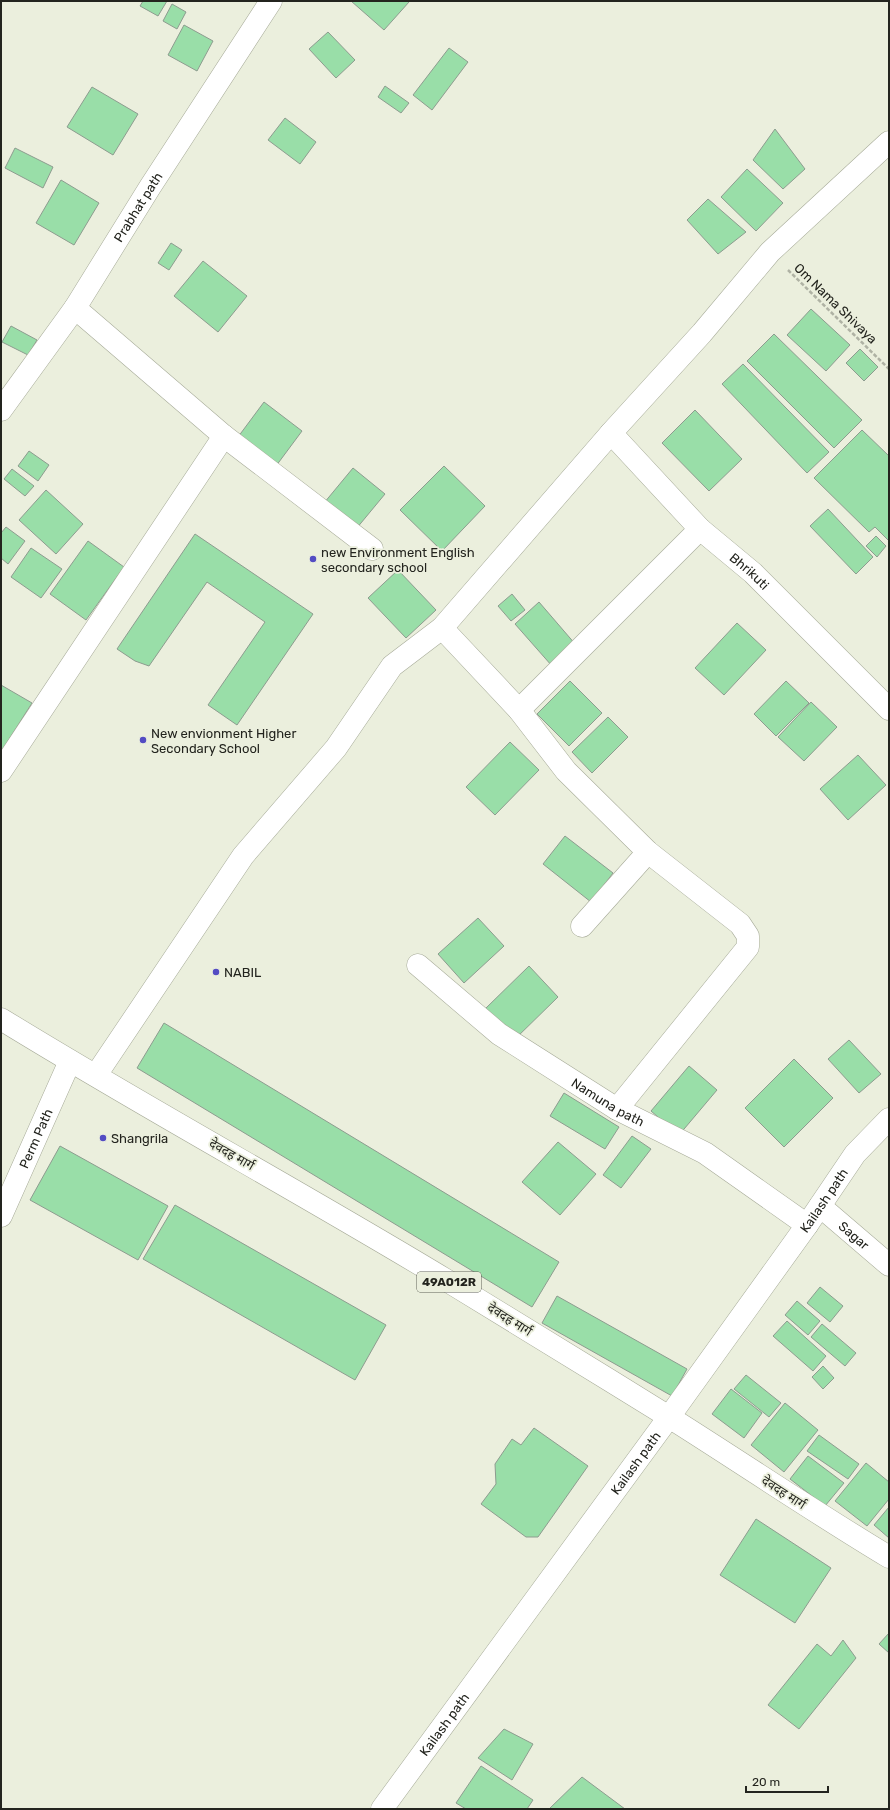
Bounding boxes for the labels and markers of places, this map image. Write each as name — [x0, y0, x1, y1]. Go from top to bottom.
place label: new Environment English secondary school — [321, 545, 475, 575]
marker: new Environment English secondary school — [308, 554, 318, 564]
place label: New envionment Higher Secondary School — [151, 726, 296, 756]
marker: New envionment Higher Secondary School — [138, 735, 148, 745]
place label: NABIL — [224, 965, 262, 980]
marker: NABIL — [211, 967, 221, 977]
place label: Shangrila — [111, 1131, 168, 1147]
marker: Shangrila — [98, 1133, 108, 1143]

